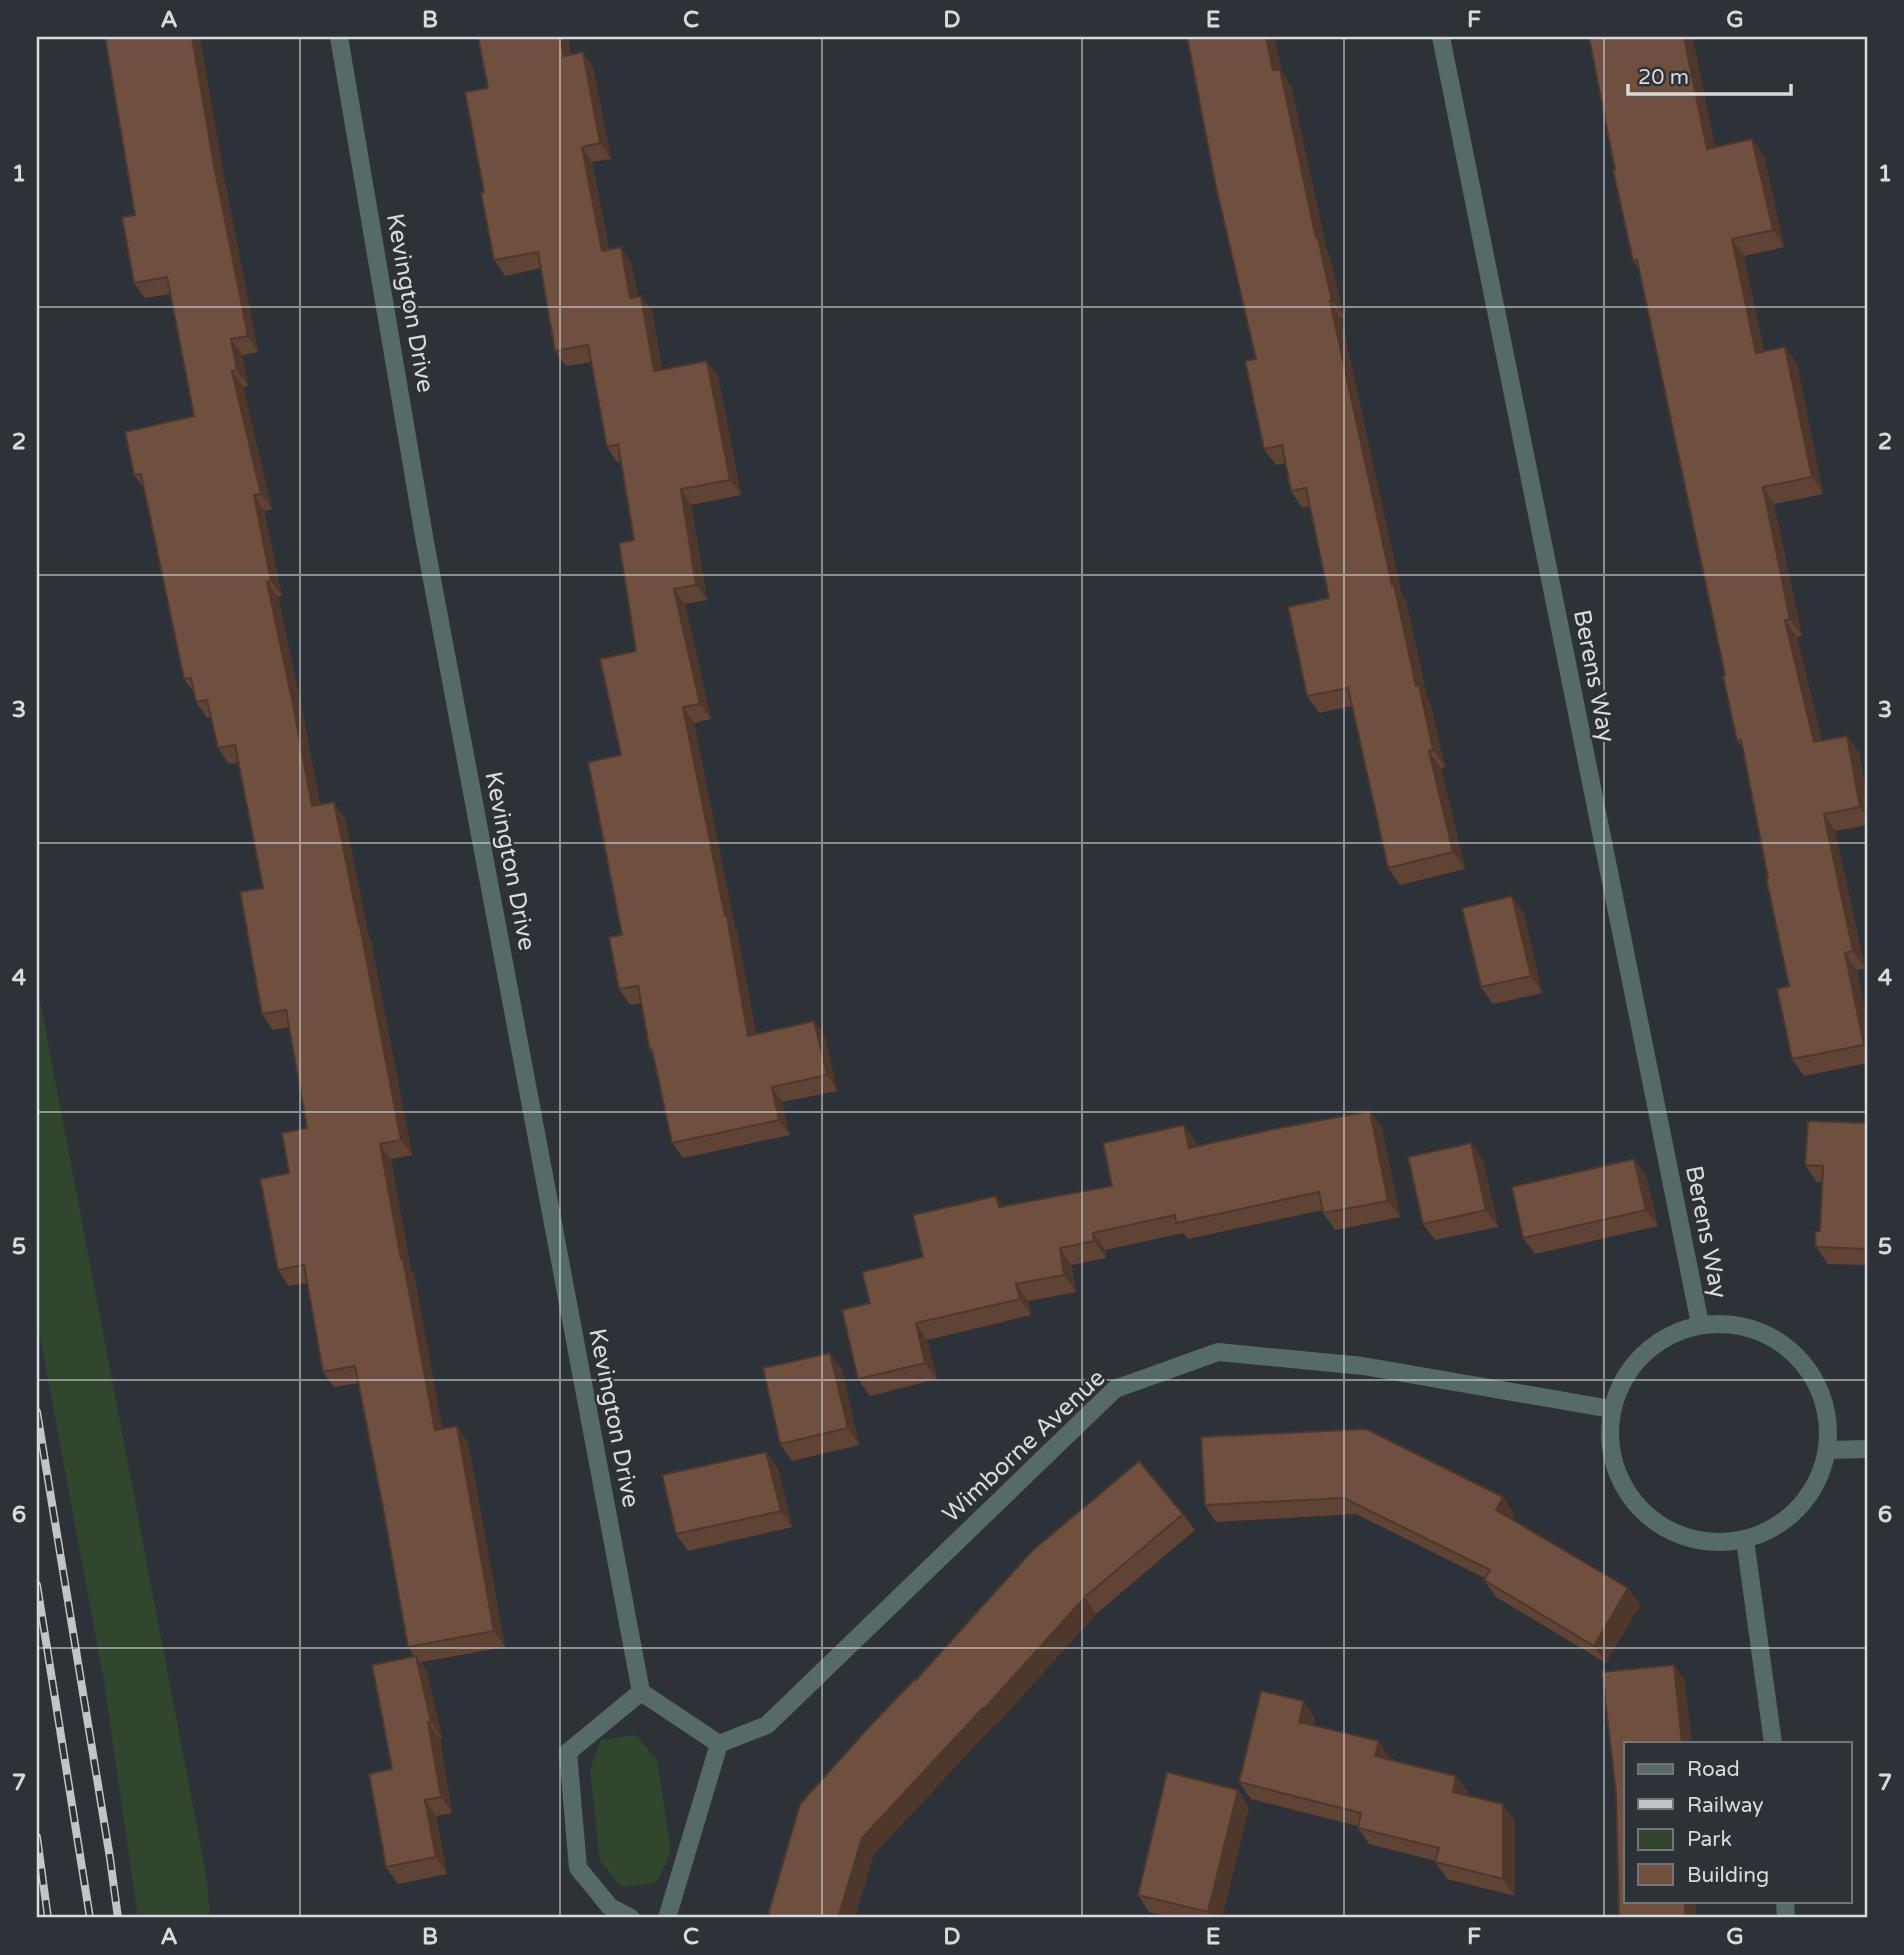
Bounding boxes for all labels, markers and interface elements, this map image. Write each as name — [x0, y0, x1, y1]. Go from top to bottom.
text: A — [160, 6, 178, 34]
text: B — [422, 6, 438, 34]
text: C — [683, 6, 699, 34]
text: D — [943, 6, 961, 34]
text: E — [1206, 6, 1220, 34]
text: F — [1467, 6, 1481, 34]
text: G — [1726, 6, 1744, 34]
scale bar — [1628, 52, 1790, 96]
text: 20 m — [1638, 65, 1689, 90]
text: 1 — [12, 160, 26, 188]
text: 1 — [1878, 160, 1892, 188]
street label: Kevington Drive — [380, 211, 440, 395]
text: 2 — [12, 428, 26, 456]
text: 2 — [1878, 428, 1892, 456]
street label: Berens Way — [1567, 607, 1621, 745]
text: 3 — [12, 696, 26, 724]
text: 3 — [1878, 696, 1892, 724]
street label: Kevington Drive — [478, 769, 542, 953]
text: 4 — [12, 964, 27, 992]
text: 4 — [1878, 964, 1893, 992]
street label: Berens Way — [1679, 1163, 1733, 1301]
text: 5 — [12, 1233, 26, 1261]
text: 5 — [1878, 1233, 1892, 1261]
street label: Kevington Drive — [582, 1326, 646, 1510]
street label: Wimborne Avenue — [937, 1363, 1111, 1529]
text: 6 — [12, 1501, 26, 1529]
text: 6 — [1878, 1501, 1892, 1529]
legend — [1624, 1742, 1852, 1902]
text: Road — [1687, 1757, 1740, 1782]
text: 7 — [12, 1769, 26, 1797]
text: 7 — [1878, 1769, 1892, 1797]
text: Railway — [1687, 1793, 1764, 1818]
text: Park — [1687, 1827, 1732, 1852]
text: Building — [1687, 1863, 1769, 1888]
text: A — [160, 1923, 178, 1951]
text: B — [422, 1923, 438, 1951]
text: C — [683, 1923, 699, 1951]
text: D — [943, 1923, 961, 1951]
text: E — [1206, 1923, 1220, 1951]
text: F — [1467, 1923, 1481, 1951]
text: G — [1726, 1923, 1744, 1951]

